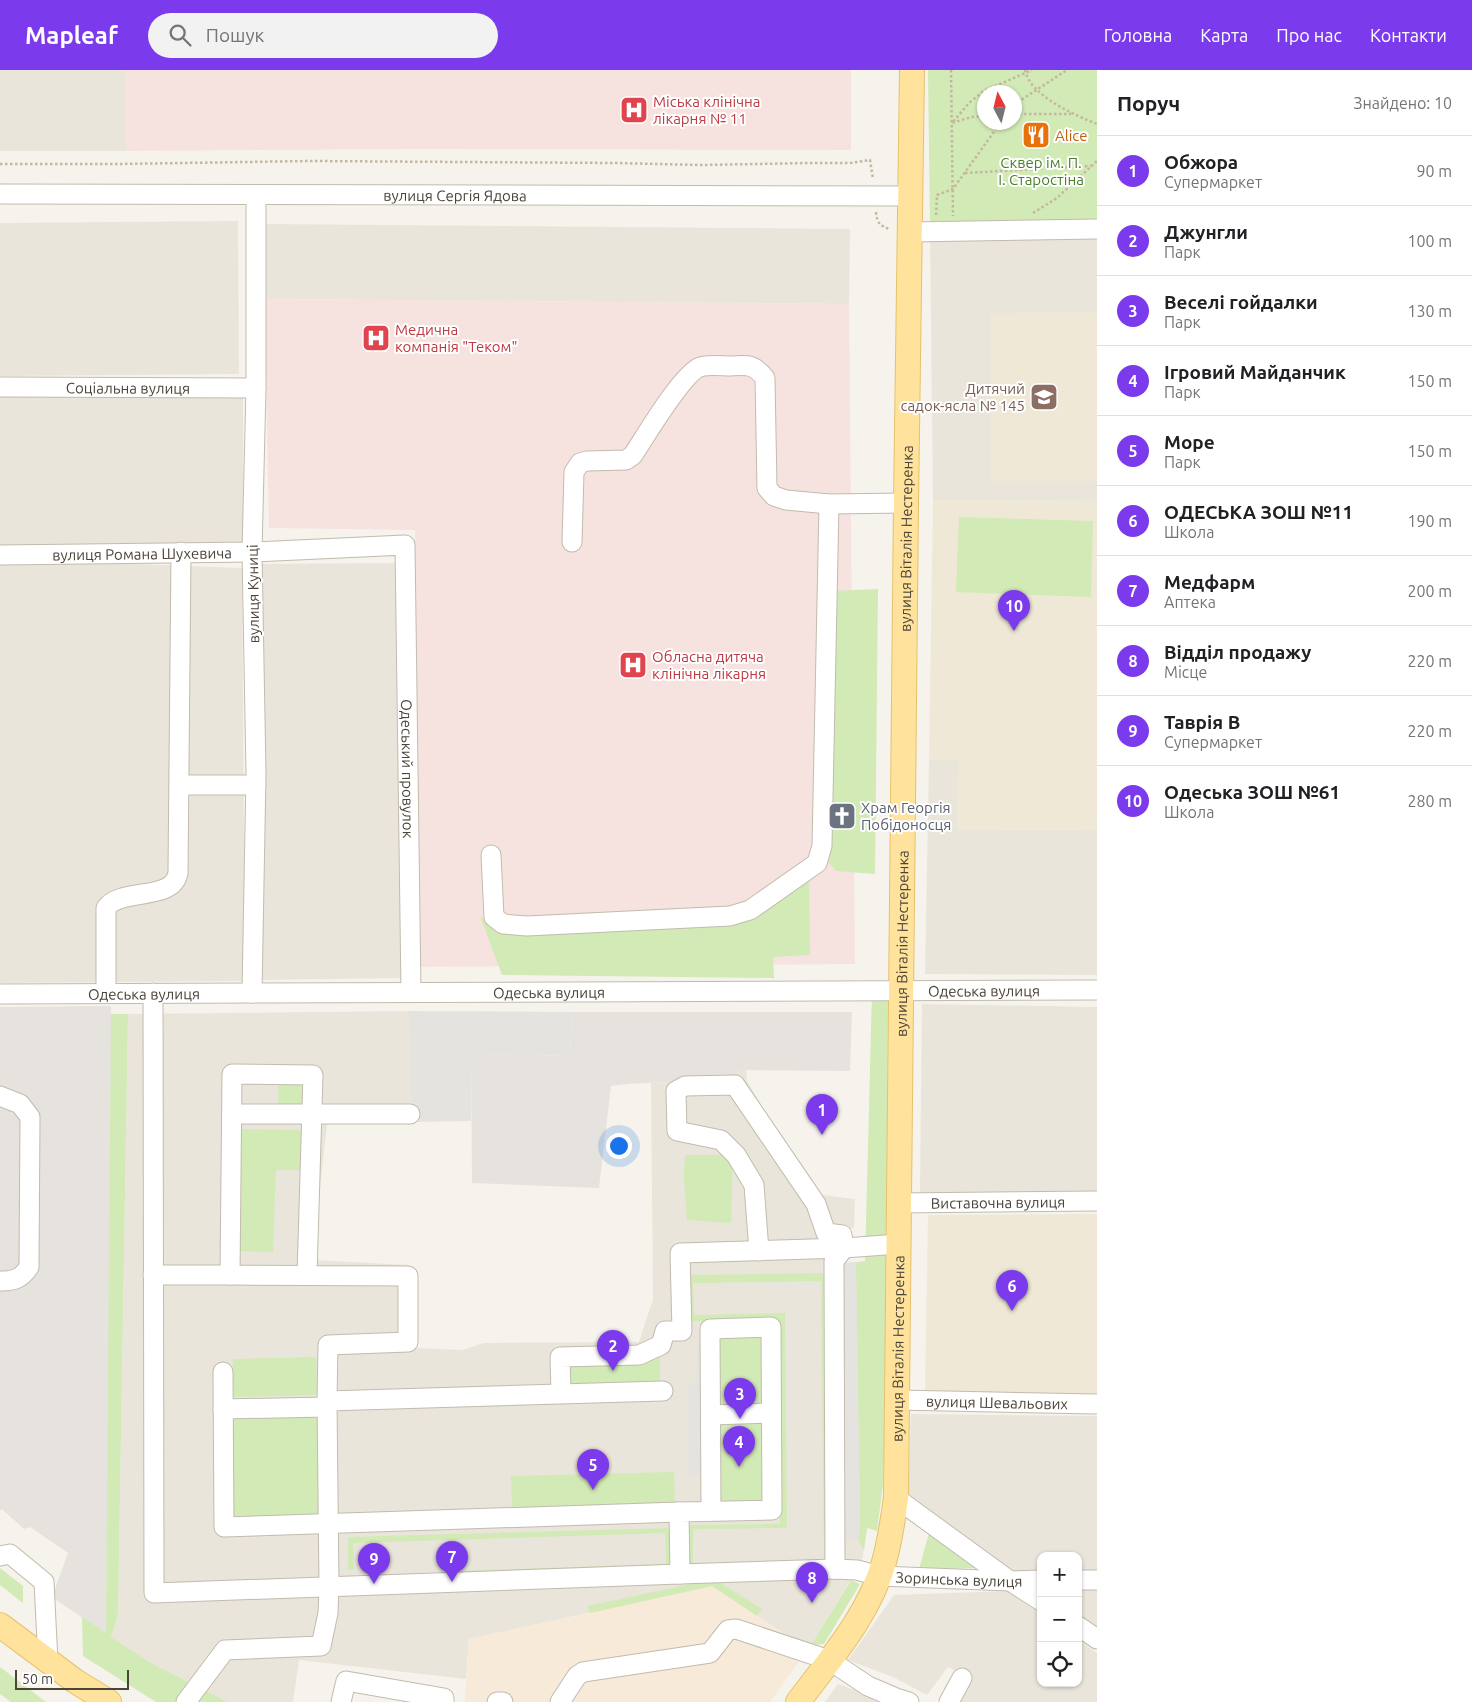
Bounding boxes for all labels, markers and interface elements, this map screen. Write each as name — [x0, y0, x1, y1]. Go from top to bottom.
search box — [148, 13, 498, 58]
icon: search — [166, 21, 194, 49]
text: Mapleaf — [25, 22, 118, 49]
text: Пошук — [206, 24, 264, 46]
text: Головна — [1104, 25, 1172, 45]
text: Карта — [1200, 25, 1248, 45]
text: Про нас — [1276, 25, 1342, 45]
text: Контакти — [1370, 25, 1447, 45]
north arrow — [977, 85, 1022, 130]
text: Поруч — [1117, 91, 1180, 115]
place label: Міська клінічна лікарня № 11 — [653, 93, 760, 127]
text: Знайдено: 10 — [1354, 94, 1452, 112]
hospital icon: Міська клінічна лікарня № 11 — [619, 95, 649, 125]
restaurant icon: Alice — [1021, 120, 1051, 150]
place label: Alice — [1055, 127, 1088, 144]
text: Обжора — [1164, 151, 1238, 173]
park label: Сквер ім. П. І. Старостіна — [998, 154, 1084, 188]
text: 1 — [1128, 162, 1138, 180]
text: 90 m — [1416, 162, 1452, 180]
text: Супермаркет — [1164, 173, 1262, 191]
street label: вулиця Сергія Ядова — [383, 186, 527, 204]
text: Джунгли — [1164, 221, 1248, 243]
text: 2 — [1128, 232, 1138, 250]
text: 100 m — [1407, 232, 1452, 250]
text: Парк — [1164, 243, 1201, 261]
text: Веселі гойдалки — [1164, 291, 1318, 313]
text: 3 — [1128, 302, 1138, 320]
text: 130 m — [1407, 302, 1452, 320]
text: Парк — [1164, 313, 1201, 331]
place label: Медична компанія "Теком" — [395, 321, 517, 355]
hospital icon: Медична компанія "Теком" — [361, 323, 391, 353]
text: Ігровий Майданчик — [1164, 361, 1346, 383]
text: 4 — [1128, 372, 1138, 390]
text: 150 m — [1407, 372, 1452, 390]
street label: Соціальна вулиця — [66, 379, 190, 396]
place label: Дитячий садок-ясла № 145 — [900, 380, 1025, 414]
school or university icon: Дитячий садок-ясла № 145 — [1029, 382, 1059, 412]
text: Парк — [1164, 383, 1201, 401]
text: Море — [1164, 431, 1215, 453]
text: 5 — [1128, 442, 1138, 460]
text: 150 m — [1407, 442, 1452, 460]
street label: вулиця Віталія Нестеренка — [896, 445, 915, 632]
text: Парк — [1164, 453, 1201, 471]
text: ОДЕСЬКА ЗОШ №11 — [1164, 501, 1353, 523]
text: 6 — [1128, 512, 1138, 530]
text: 190 m — [1407, 512, 1452, 530]
text: Школа — [1164, 523, 1214, 541]
street label: вулиця Романа Шухевича — [52, 544, 232, 563]
street label: вулиця Куниці — [244, 544, 262, 644]
text: Медфарм — [1164, 571, 1255, 593]
text: 7 — [1128, 582, 1138, 600]
text: 200 m — [1407, 582, 1452, 600]
pin: 10 — [998, 590, 1030, 631]
text: Аптека — [1164, 593, 1216, 611]
text: Відділ продажу — [1164, 641, 1311, 663]
place label: Обласна дитяча клінічна лікарня — [652, 648, 766, 682]
hospital icon: Обласна дитяча клінічна лікарня — [618, 650, 648, 680]
text: 8 — [1128, 652, 1138, 670]
text: 220 m — [1407, 652, 1452, 670]
text: Місце — [1164, 663, 1207, 681]
street label: Одеський провулок — [399, 699, 417, 839]
text: Таврія В — [1164, 711, 1240, 733]
text: 9 — [1128, 722, 1138, 740]
text: 220 m — [1407, 722, 1452, 740]
text: Супермаркет — [1164, 733, 1262, 751]
text: Одеська ЗОШ №61 — [1164, 781, 1340, 803]
text: 10 — [1124, 792, 1142, 810]
text: 280 m — [1407, 792, 1452, 810]
place label: Храм Георгія Побідоносця — [861, 799, 951, 833]
church icon: Храм Георгія Побідоносця — [827, 801, 857, 831]
text: Школа — [1164, 803, 1214, 821]
street label: вулиця Віталія Нестеренка — [892, 850, 911, 1037]
street label: Одеська вулиця — [928, 982, 1040, 999]
street label: Одеська вулиця — [493, 983, 605, 1001]
street label: Одеська вулиця — [88, 985, 200, 1002]
pin: 1 — [806, 1094, 838, 1135]
your location — [606, 1133, 632, 1159]
street label: Виставочна вулиця — [931, 1193, 1065, 1211]
street label: вулиця Віталія Нестеренка — [888, 1255, 907, 1442]
pin: 6 — [996, 1270, 1028, 1311]
pin: 2 — [597, 1330, 629, 1371]
pin: 3 — [724, 1378, 756, 1419]
street label: вулиця Шевальових — [926, 1392, 1069, 1412]
pin: 4 — [723, 1426, 755, 1467]
pin: 5 — [577, 1449, 609, 1490]
pin: 7 — [436, 1541, 468, 1582]
pin: 9 — [358, 1543, 390, 1584]
map controls — [1037, 1552, 1082, 1687]
button: + — [1037, 1552, 1082, 1597]
pin: 8 — [796, 1562, 828, 1603]
street label: Зоринська вулиця — [895, 1568, 1023, 1590]
button: − — [1037, 1597, 1082, 1642]
button: locate — [1037, 1642, 1082, 1687]
scale bar — [15, 1667, 129, 1690]
text: 50 m — [22, 1671, 53, 1687]

